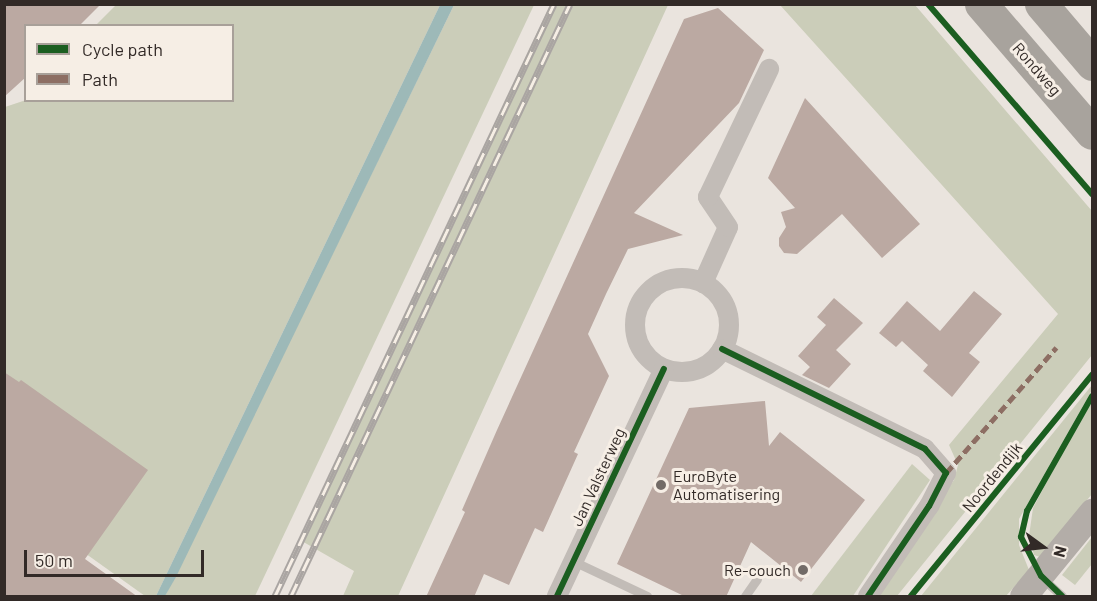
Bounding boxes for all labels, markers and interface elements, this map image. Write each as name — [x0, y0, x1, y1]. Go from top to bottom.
legend — [24, 24, 234, 102]
text: Cycle path — [82, 38, 163, 60]
street label: Rondweg — [1009, 39, 1065, 99]
text: Path — [82, 68, 118, 90]
street label: Jan Valsterweg — [567, 425, 629, 529]
street label: Noordendijk — [958, 438, 1026, 516]
place label: EuroByte Automatisering — [673, 466, 780, 504]
marker: EuroByte Automatisering — [654, 478, 668, 492]
north arrow — [1013, 517, 1073, 577]
scale bar — [27, 538, 207, 576]
text: N — [1050, 544, 1071, 559]
text: 50 m — [35, 549, 73, 571]
place label: Re-couch — [724, 560, 791, 580]
marker: Re-couch — [796, 563, 810, 577]

